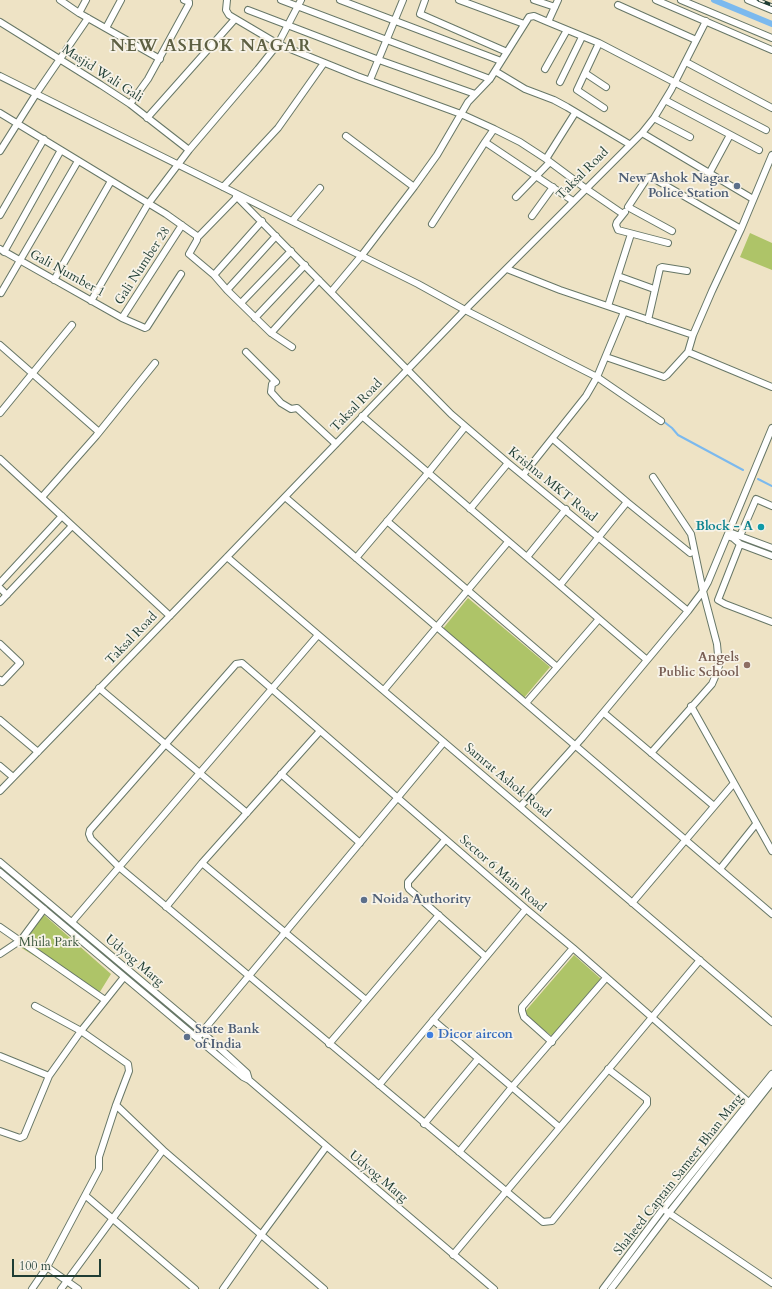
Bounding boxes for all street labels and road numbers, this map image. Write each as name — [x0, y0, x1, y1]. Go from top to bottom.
street label: Masjid Wali Gali — [59, 42, 145, 106]
street label: Taksal Road — [554, 145, 612, 203]
street label: Gali Number 28 — [112, 224, 174, 308]
street label: Gali Number 1 — [27, 247, 107, 301]
street label: Taksal Road — [328, 376, 386, 436]
street label: Krishna MKT Road — [505, 444, 599, 526]
street label: Taksal Road — [103, 609, 161, 669]
street label: Samrat Ashok Road — [461, 740, 553, 822]
street label: Sector 6 Main Road — [456, 832, 548, 916]
street label: Udyog Marg — [101, 932, 167, 990]
street label: Shaheed Captain Sameer Bhan Marg — [611, 1091, 747, 1259]
street label: Udyog Marg — [345, 1148, 411, 1206]

